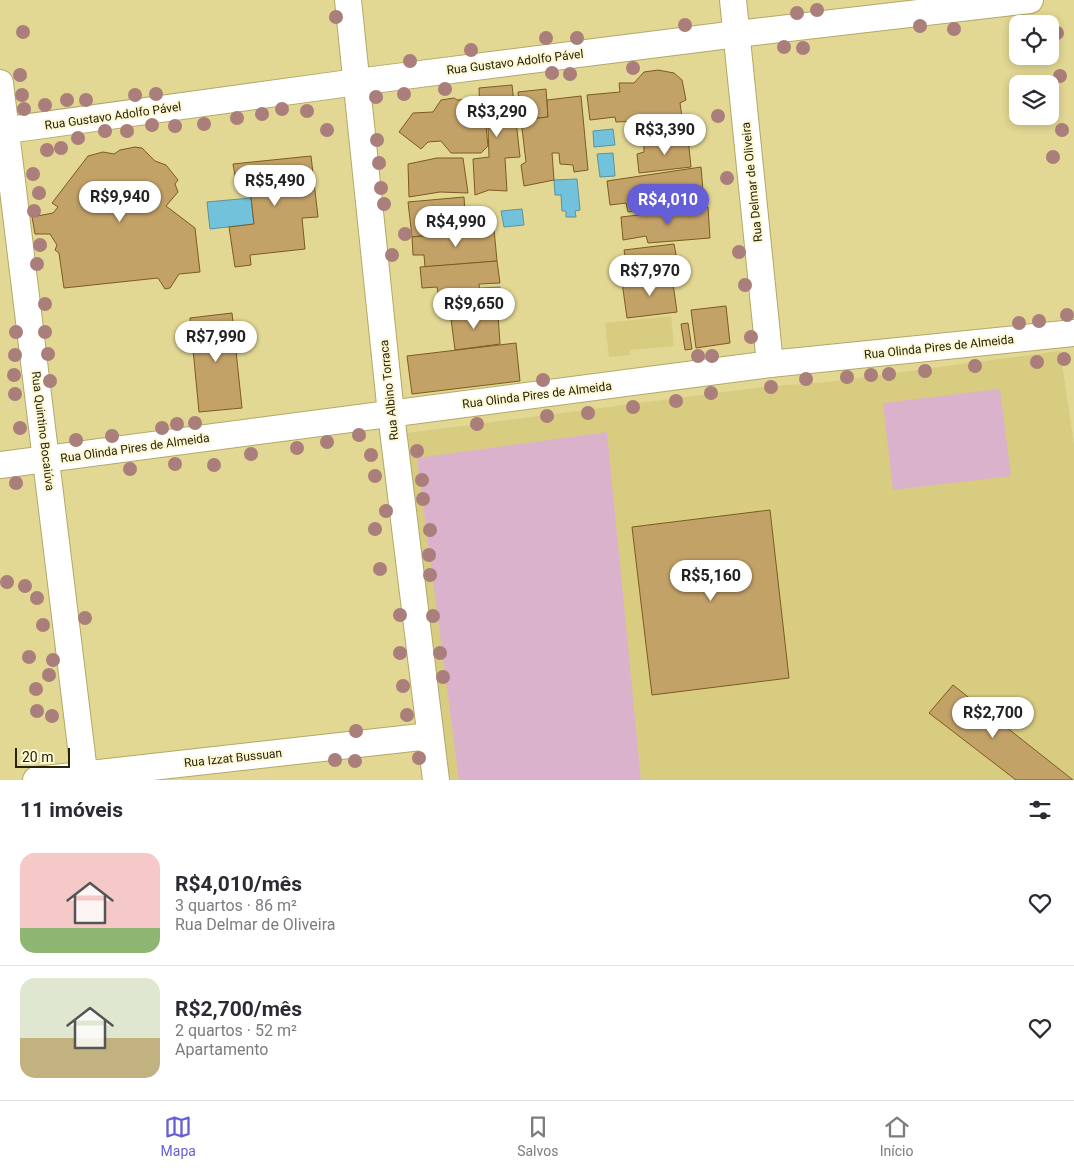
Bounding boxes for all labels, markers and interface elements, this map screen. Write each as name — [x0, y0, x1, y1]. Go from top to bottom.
map controls — [1009, 15, 1059, 125]
button: locate — [1009, 15, 1059, 65]
street label: Rua Gustavo Adolfo Pável — [446, 47, 584, 77]
button: layers — [1009, 75, 1059, 125]
pin: R$3,290 — [451, 96, 543, 138]
street label: Rua Gustavo Adolfo Pável — [44, 99, 182, 133]
text: R$3,290 — [467, 102, 527, 121]
pin: R$3,390 — [619, 114, 711, 156]
text: R$3,390 — [635, 120, 695, 139]
street label: Rua Delmar de Oliveira — [739, 121, 765, 243]
pin: R$5,490 — [229, 164, 321, 207]
text: R$5,490 — [245, 171, 305, 190]
pin: R$9,940 — [74, 180, 166, 223]
pin: R$4,010 — [622, 184, 714, 226]
text: R$9,940 — [90, 187, 150, 206]
text: R$4,010 — [638, 190, 698, 209]
pin: R$4,990 — [410, 206, 502, 248]
text: R$4,990 — [426, 212, 486, 231]
pin: R$7,970 — [604, 254, 696, 297]
text: R$7,970 — [620, 261, 680, 280]
pin: R$9,650 — [428, 288, 520, 330]
text: R$9,650 — [444, 294, 504, 313]
pin: R$7,990 — [170, 320, 262, 363]
text: R$7,990 — [186, 327, 246, 346]
street label: Rua Olinda Pires de Almeida — [863, 332, 1015, 362]
street label: Rua Albino Torraca — [377, 339, 401, 441]
street label: Rua Quintino Bocaiúva — [29, 371, 57, 491]
street label: Rua Olinda Pires de Almeida — [461, 379, 613, 411]
street label: Rua Olinda Pires de Almeida — [60, 431, 210, 465]
pin: R$5,160 — [665, 560, 757, 602]
text: R$5,160 — [681, 566, 741, 585]
pin: R$2,700 — [947, 696, 1039, 739]
text: R$2,700 — [963, 703, 1023, 722]
scale bar — [15, 745, 70, 768]
street label: Rua Izzat Bussuan — [183, 746, 283, 770]
text: 20 m — [22, 749, 54, 765]
icon: filters — [1026, 796, 1054, 824]
text: 11 imóveis — [20, 798, 123, 822]
text: R$4,010/mês — [175, 872, 302, 896]
icon: home — [60, 873, 120, 933]
icon: heart — [1026, 889, 1054, 917]
text: 3 quartos · 86 m² — [175, 896, 297, 915]
text: Rua Delmar de Oliveira — [175, 915, 335, 934]
text: R$2,700/mês — [175, 997, 302, 1021]
icon: home — [60, 998, 120, 1058]
icon: heart — [1026, 1014, 1054, 1042]
text: 2 quartos · 52 m² — [175, 1021, 297, 1040]
text: Apartamento — [175, 1040, 268, 1059]
tab: Mapa — [161, 1113, 196, 1159]
tab: Salvos — [517, 1113, 558, 1159]
tab: Início — [880, 1113, 913, 1159]

